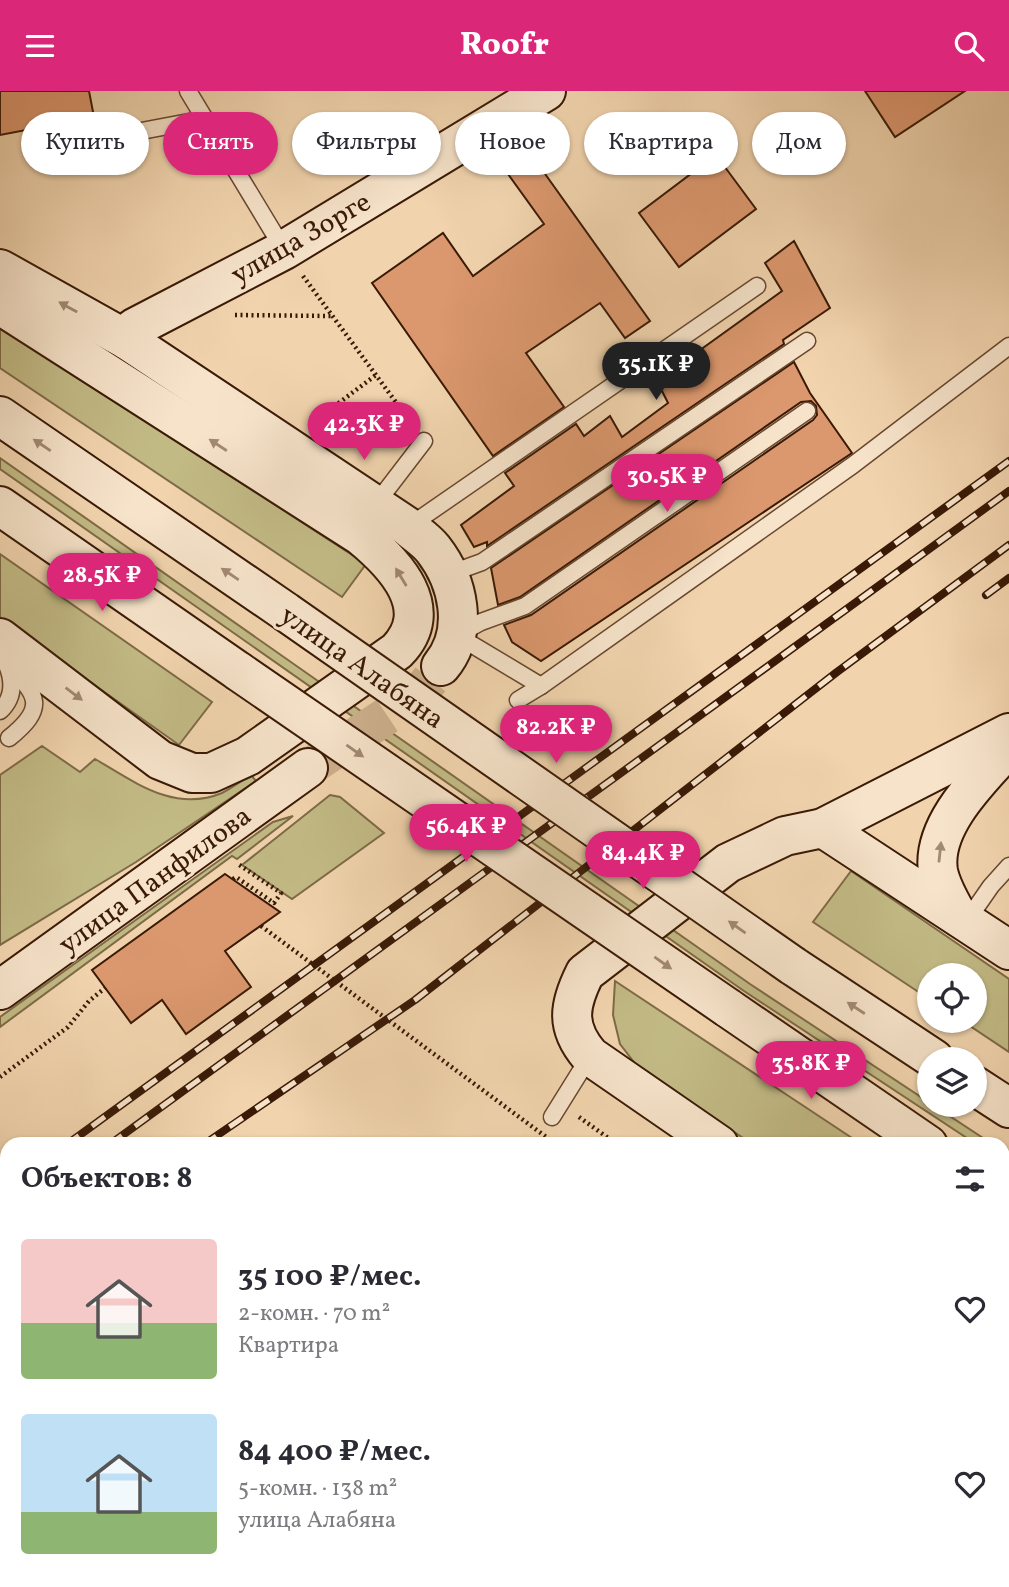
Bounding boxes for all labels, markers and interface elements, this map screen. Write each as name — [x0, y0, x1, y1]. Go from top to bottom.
text: Roofr — [460, 24, 549, 68]
icon: menu — [21, 27, 59, 65]
icon: search — [950, 27, 988, 65]
chip: Купить — [21, 112, 149, 175]
chip: Снять — [163, 112, 278, 175]
chip: Фильтры — [292, 112, 441, 175]
chip: Новое — [455, 112, 570, 175]
chip: Квартира — [584, 112, 738, 175]
chip: Дом — [752, 112, 846, 175]
street label: улица Зорге — [224, 183, 378, 295]
one-way arrow — [58, 301, 78, 313]
pin: 35.1K ₽ — [591, 343, 721, 402]
text: 35.1K ₽ — [618, 349, 694, 381]
pin: 42.3K ₽ — [299, 403, 429, 462]
text: 42.3K ₽ — [324, 409, 404, 441]
one-way arrow — [33, 438, 51, 452]
one-way arrow — [209, 439, 228, 452]
pin: 30.5K ₽ — [602, 455, 732, 514]
text: 30.5K ₽ — [627, 461, 707, 493]
pin: 28.5K ₽ — [37, 553, 167, 613]
text: 28.5K ₽ — [63, 560, 141, 592]
one-way arrow — [221, 567, 239, 581]
one-way arrow — [395, 568, 407, 587]
street label: улица Алабяна — [271, 597, 452, 739]
one-way arrow — [65, 687, 83, 701]
pin: 82.2K ₽ — [491, 705, 621, 765]
text: 82.2K ₽ — [516, 712, 596, 744]
one-way arrow — [346, 744, 364, 758]
street label: улица Панфилова — [51, 798, 260, 964]
pin: 56.4K ₽ — [401, 805, 531, 864]
text: 56.4K ₽ — [425, 811, 507, 843]
pin: 84.4K ₽ — [578, 831, 708, 891]
text: 84.4K ₽ — [601, 838, 685, 870]
one-way arrow — [934, 841, 945, 863]
one-way arrow — [728, 920, 746, 934]
one-way arrow — [654, 956, 672, 970]
map controls — [917, 963, 987, 1117]
button: locate — [917, 963, 987, 1033]
one-way arrow — [847, 1001, 865, 1015]
pin: 35.8K ₽ — [746, 1041, 876, 1101]
button: layers — [917, 1047, 987, 1117]
text: 35.8K ₽ — [772, 1048, 850, 1080]
text: Объектов: 8 — [21, 1158, 193, 1200]
icon: filters — [951, 1160, 989, 1198]
text: 35 100 ₽/мес. — [238, 1256, 421, 1298]
icon: home — [77, 1267, 161, 1351]
icon: heart — [951, 1290, 989, 1328]
text: 2-комн. · 70 m² — [238, 1298, 390, 1330]
text: Квартира — [238, 1330, 339, 1362]
text: 84 400 ₽/мес. — [238, 1431, 431, 1473]
icon: home — [77, 1442, 161, 1526]
icon: heart — [951, 1465, 989, 1503]
text: 5-комн. · 138 m² — [238, 1473, 397, 1505]
text: улица Алабяна — [238, 1505, 396, 1537]

